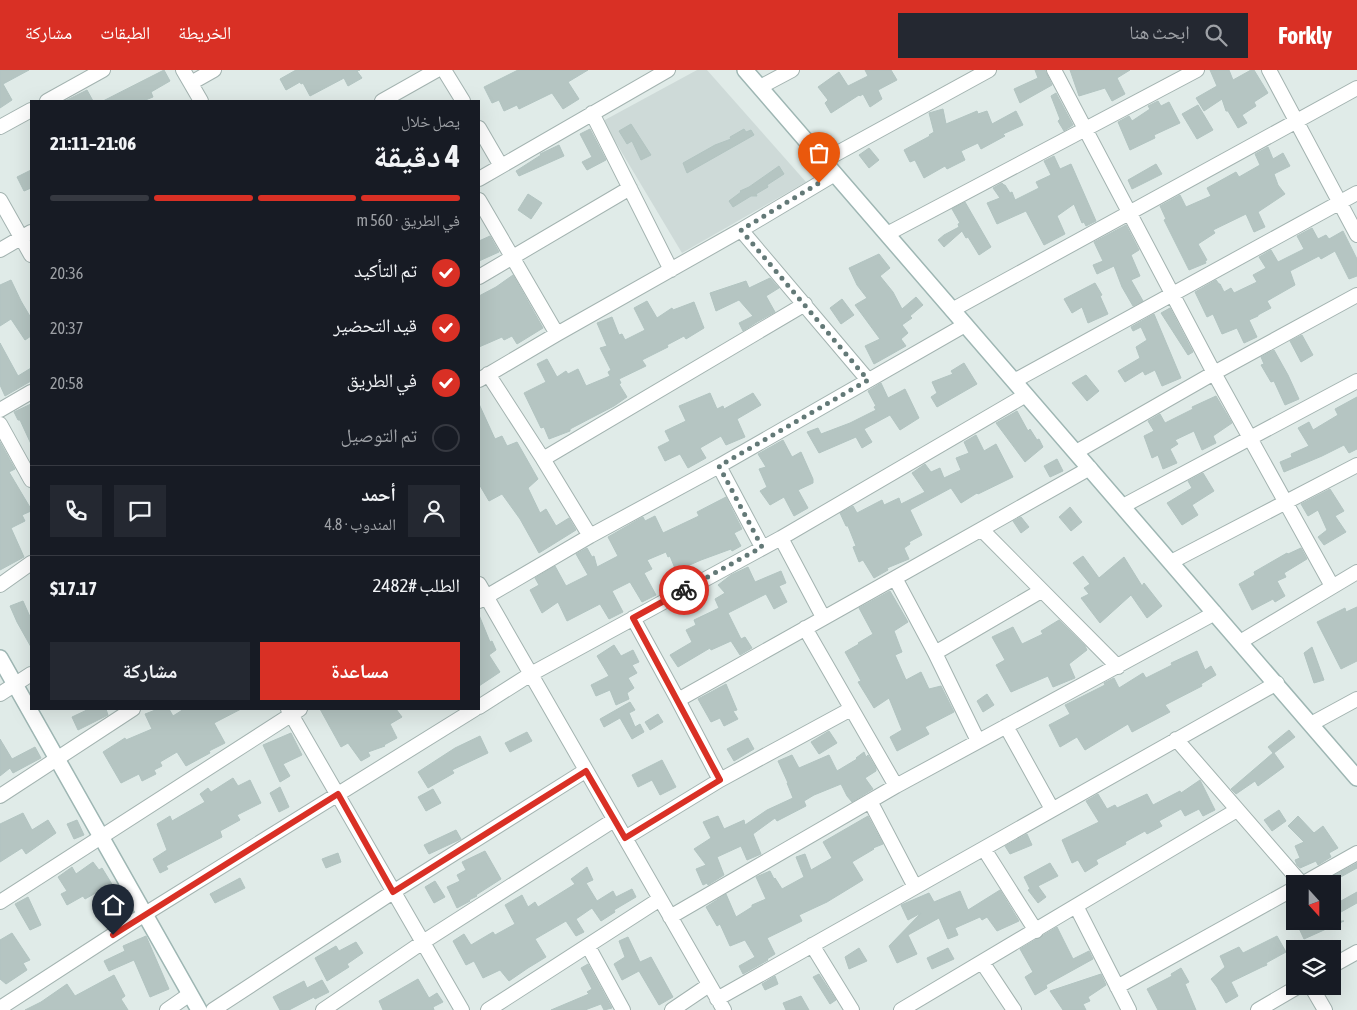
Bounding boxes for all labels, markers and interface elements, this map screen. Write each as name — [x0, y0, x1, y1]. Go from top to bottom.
search box — [898, 13, 1248, 58]
text: ابحث هنا — [1129, 21, 1190, 43]
icon: search — [1202, 21, 1230, 49]
text: مشاركة — [25, 22, 72, 43]
text: الطبقات — [100, 22, 150, 43]
text: الخريطة — [178, 22, 231, 43]
text: Forkly — [1278, 22, 1332, 49]
text: يصل خلال — [401, 112, 460, 130]
text: 21:06–21:11 — [50, 132, 136, 154]
pin — [798, 132, 840, 183]
text: 4 دقيقة — [373, 137, 460, 174]
icon: bag — [805, 139, 833, 167]
text: في الطريق · 560 m — [357, 211, 460, 229]
text: تم التأكيد — [354, 259, 417, 281]
icon: check — [432, 259, 460, 287]
text: 20:36 — [50, 264, 83, 282]
text: قيد التحضير — [333, 314, 417, 336]
icon: check — [432, 314, 460, 342]
text: 20:37 — [50, 319, 83, 337]
text: في الطريق — [346, 369, 417, 391]
icon: check — [432, 369, 460, 397]
text: 20:58 — [50, 374, 83, 392]
text: تم التوصيل — [341, 424, 417, 446]
text: أحمد — [361, 483, 396, 505]
button: phone — [50, 485, 102, 537]
button: chat — [114, 485, 166, 537]
button: person — [408, 485, 460, 537]
text: المندوب · 4.8 — [324, 515, 396, 533]
courier — [659, 565, 709, 615]
text: الطلب #2482 — [373, 574, 460, 596]
icon: bike — [670, 576, 698, 604]
text: $17.17 — [50, 577, 97, 599]
button: مشاركة — [50, 642, 250, 700]
button: مساعدة — [260, 642, 460, 700]
north arrow — [1286, 875, 1341, 930]
map controls — [1286, 875, 1341, 995]
pin — [92, 884, 134, 935]
icon: home — [99, 891, 127, 919]
button: layers — [1286, 940, 1341, 995]

